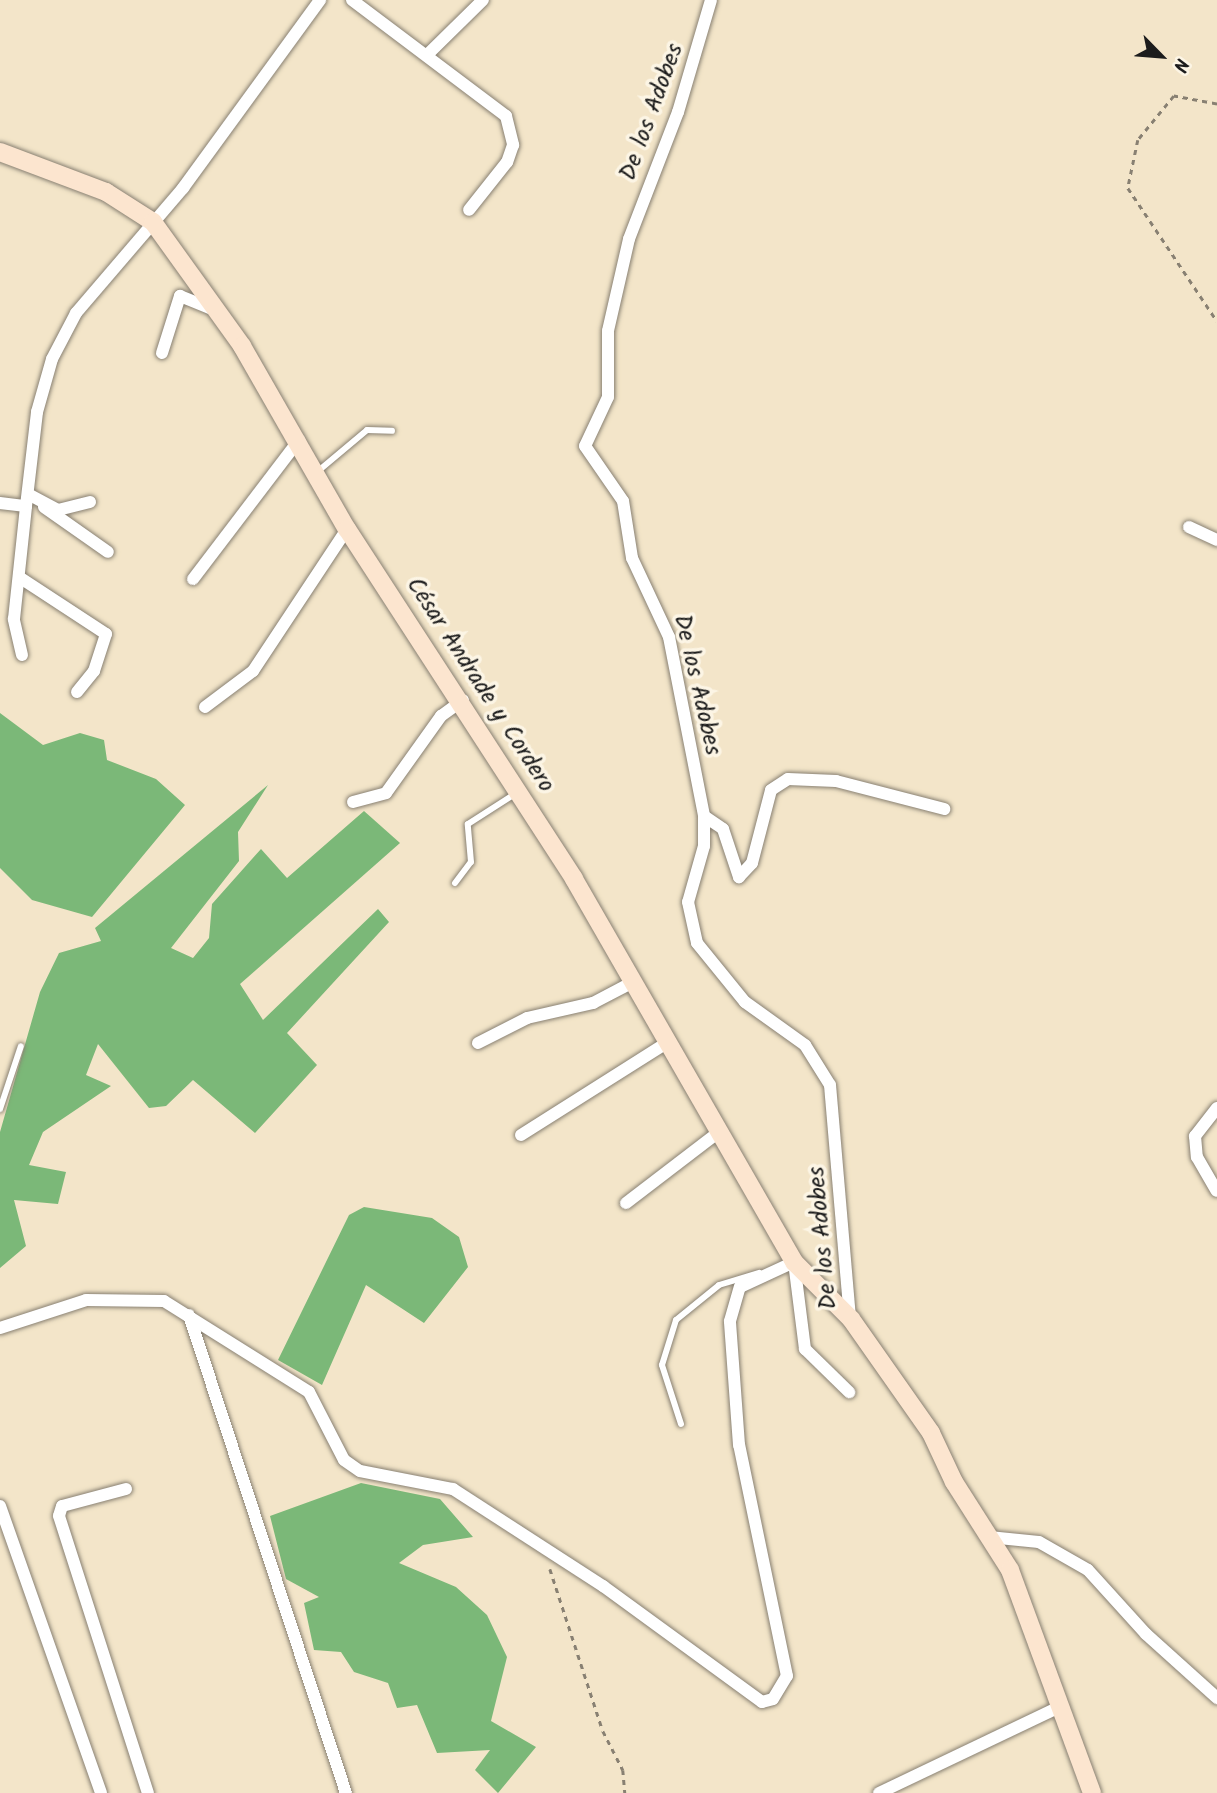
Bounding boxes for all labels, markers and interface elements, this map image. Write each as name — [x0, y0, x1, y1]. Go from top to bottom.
north arrow — [1126, 21, 1196, 91]
street label: De los Adobes — [614, 40, 690, 184]
text: N — [1164, 53, 1196, 77]
street label: César Andrade y Cordero — [400, 572, 560, 798]
street label: De los Adobes — [667, 612, 727, 758]
street label: De los Adobes — [802, 1165, 844, 1311]

